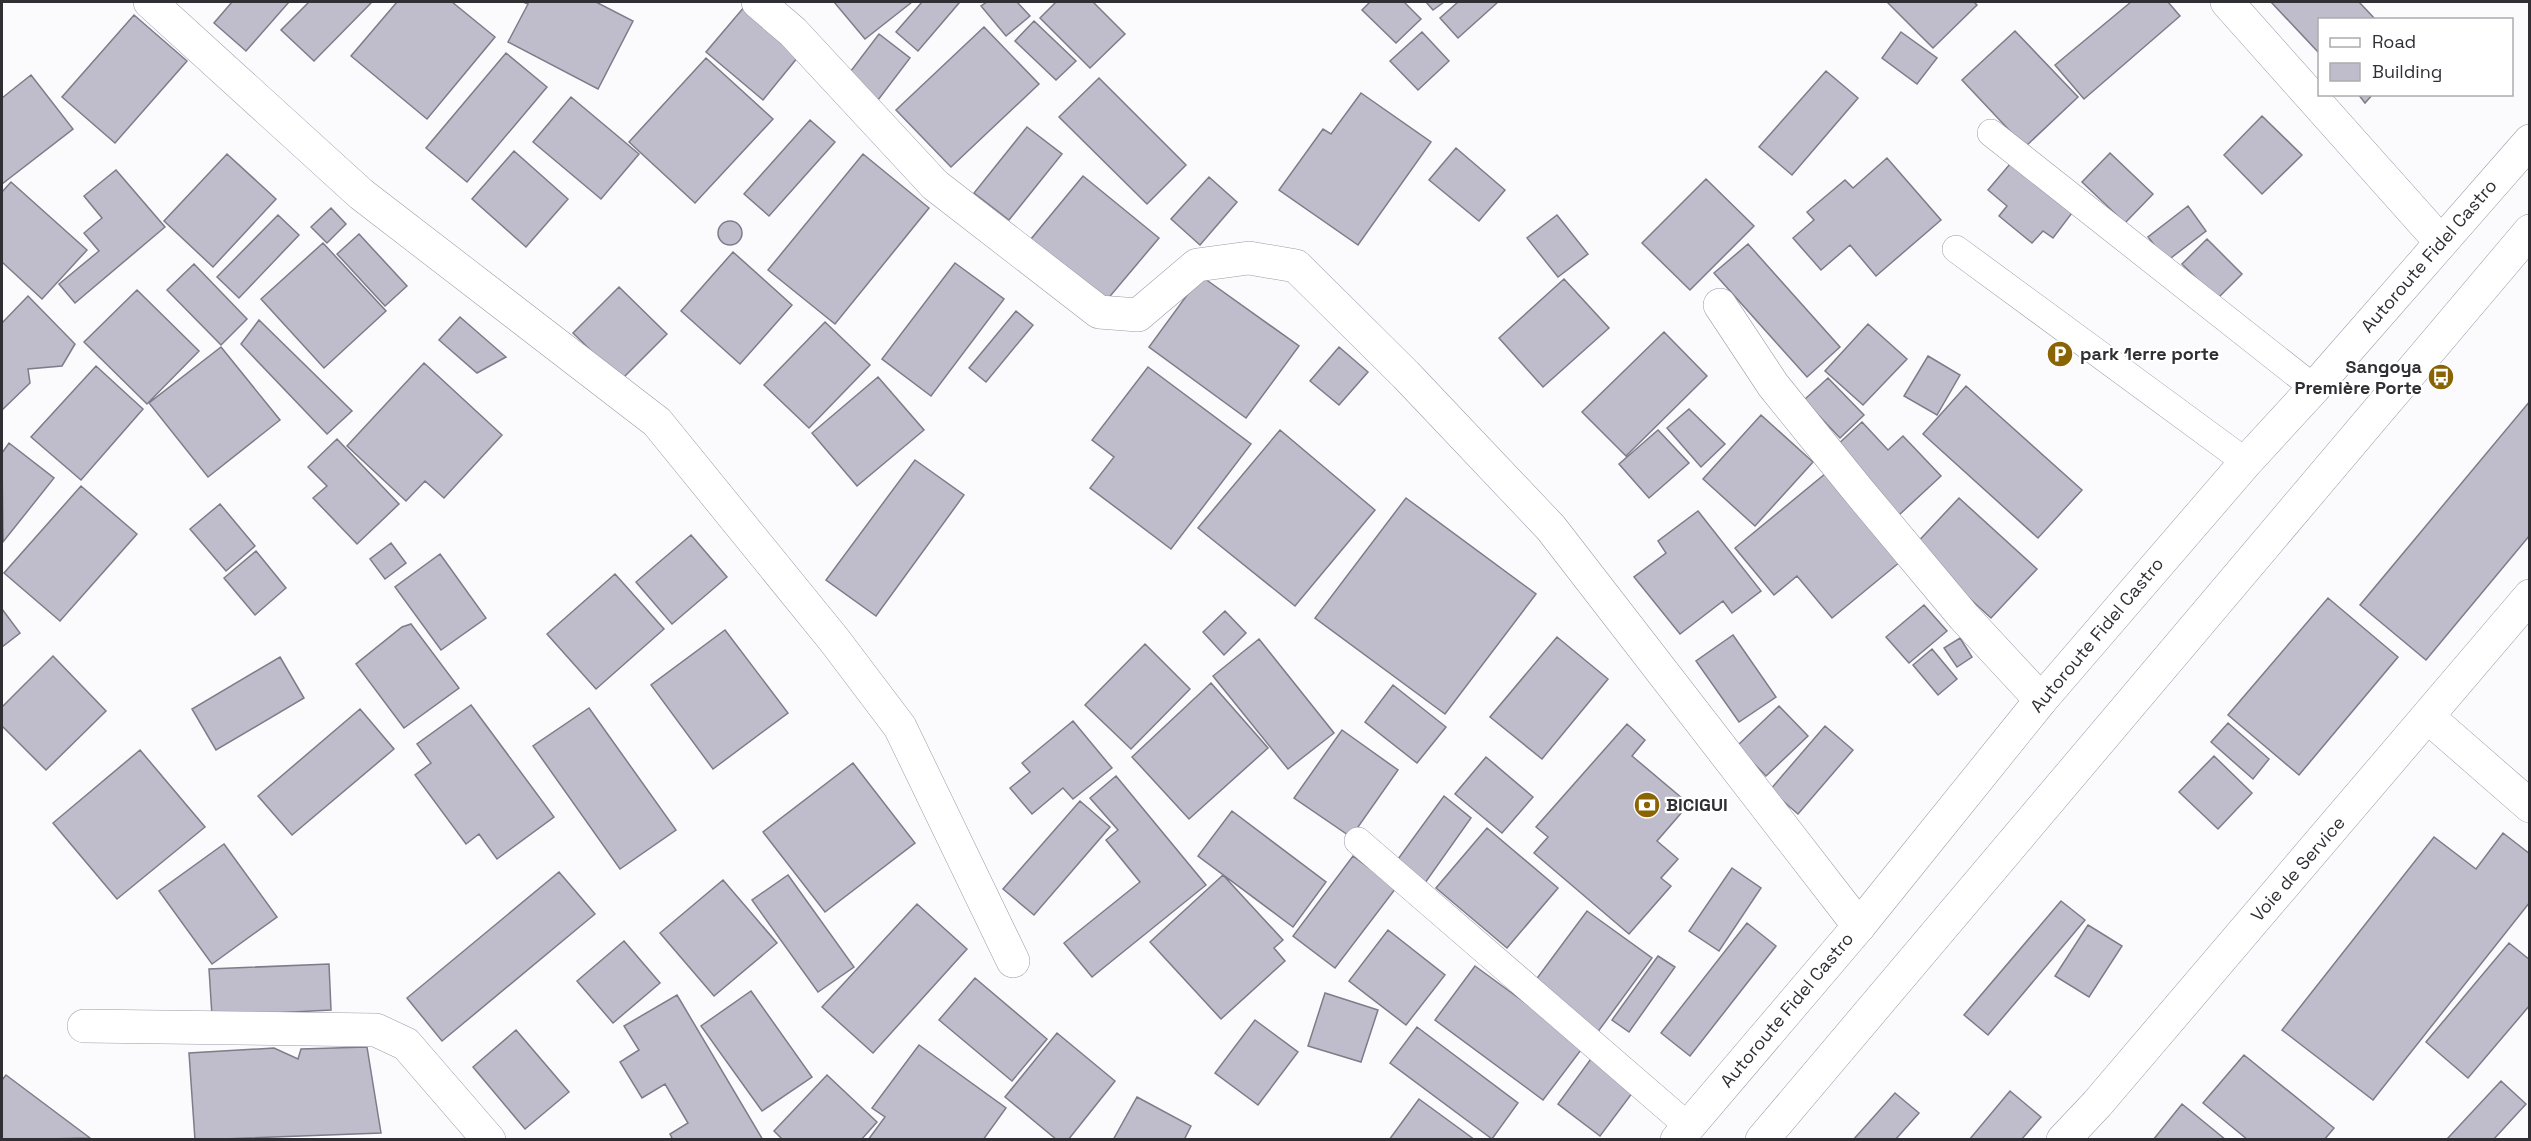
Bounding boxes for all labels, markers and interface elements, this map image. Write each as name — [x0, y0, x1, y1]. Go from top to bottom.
legend — [2318, 18, 2513, 96]
text: Road — [2372, 30, 2416, 53]
text: Building — [2372, 60, 2442, 83]
street label: Autoroute Fidel Castro — [2356, 174, 2501, 337]
parking icon: park 1erre porte — [2045, 339, 2075, 369]
place label: park 1erre porte — [2080, 342, 2219, 365]
place label: Sangoya Première Porte — [2295, 355, 2423, 399]
bus stop icon: Sangoya Première Porte — [2426, 362, 2456, 392]
street label: Autoroute Fidel Castro — [2025, 552, 2168, 717]
bank icon: BICIGUI — [1632, 790, 1662, 820]
place label: BICIGUI — [1666, 793, 1728, 816]
street label: Voie de Service — [2246, 811, 2350, 926]
street label: Autoroute Fidel Castro — [1715, 927, 1858, 1092]

